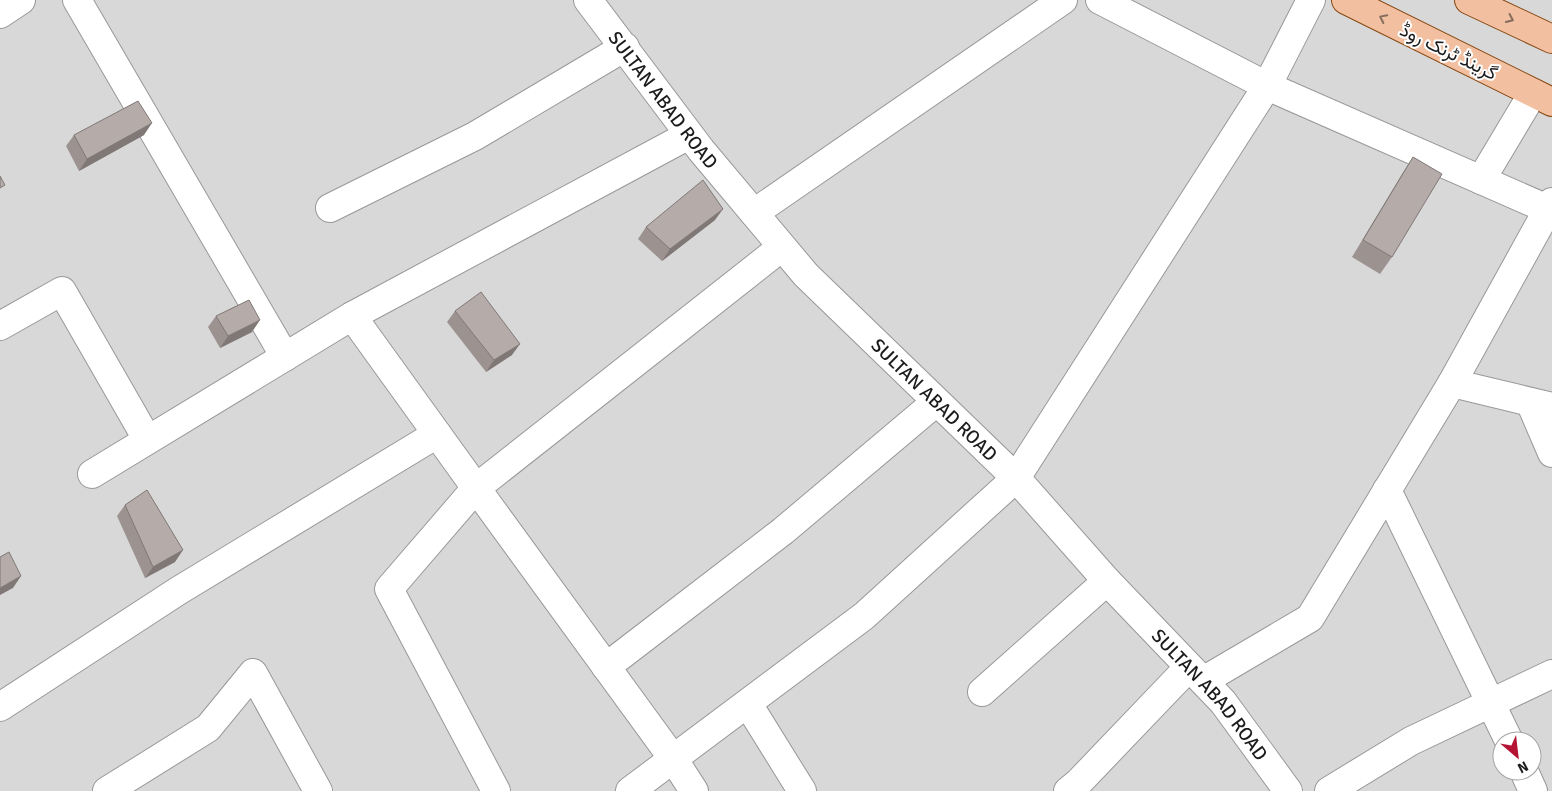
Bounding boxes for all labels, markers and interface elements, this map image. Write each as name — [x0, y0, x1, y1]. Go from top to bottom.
one-way arrow — [1505, 13, 1514, 24]
one-way arrow — [1379, 14, 1388, 24]
street label: گرینڈ ٹرنک روڈ — [1396, 18, 1501, 86]
street label: SULTAN ABAD ROAD — [603, 27, 723, 174]
street label: SULTAN ABAD ROAD — [866, 334, 1002, 467]
street label: SULTAN ABAD ROAD — [1146, 624, 1273, 765]
north arrow — [1492, 731, 1542, 781]
text: N — [1515, 757, 1531, 777]

